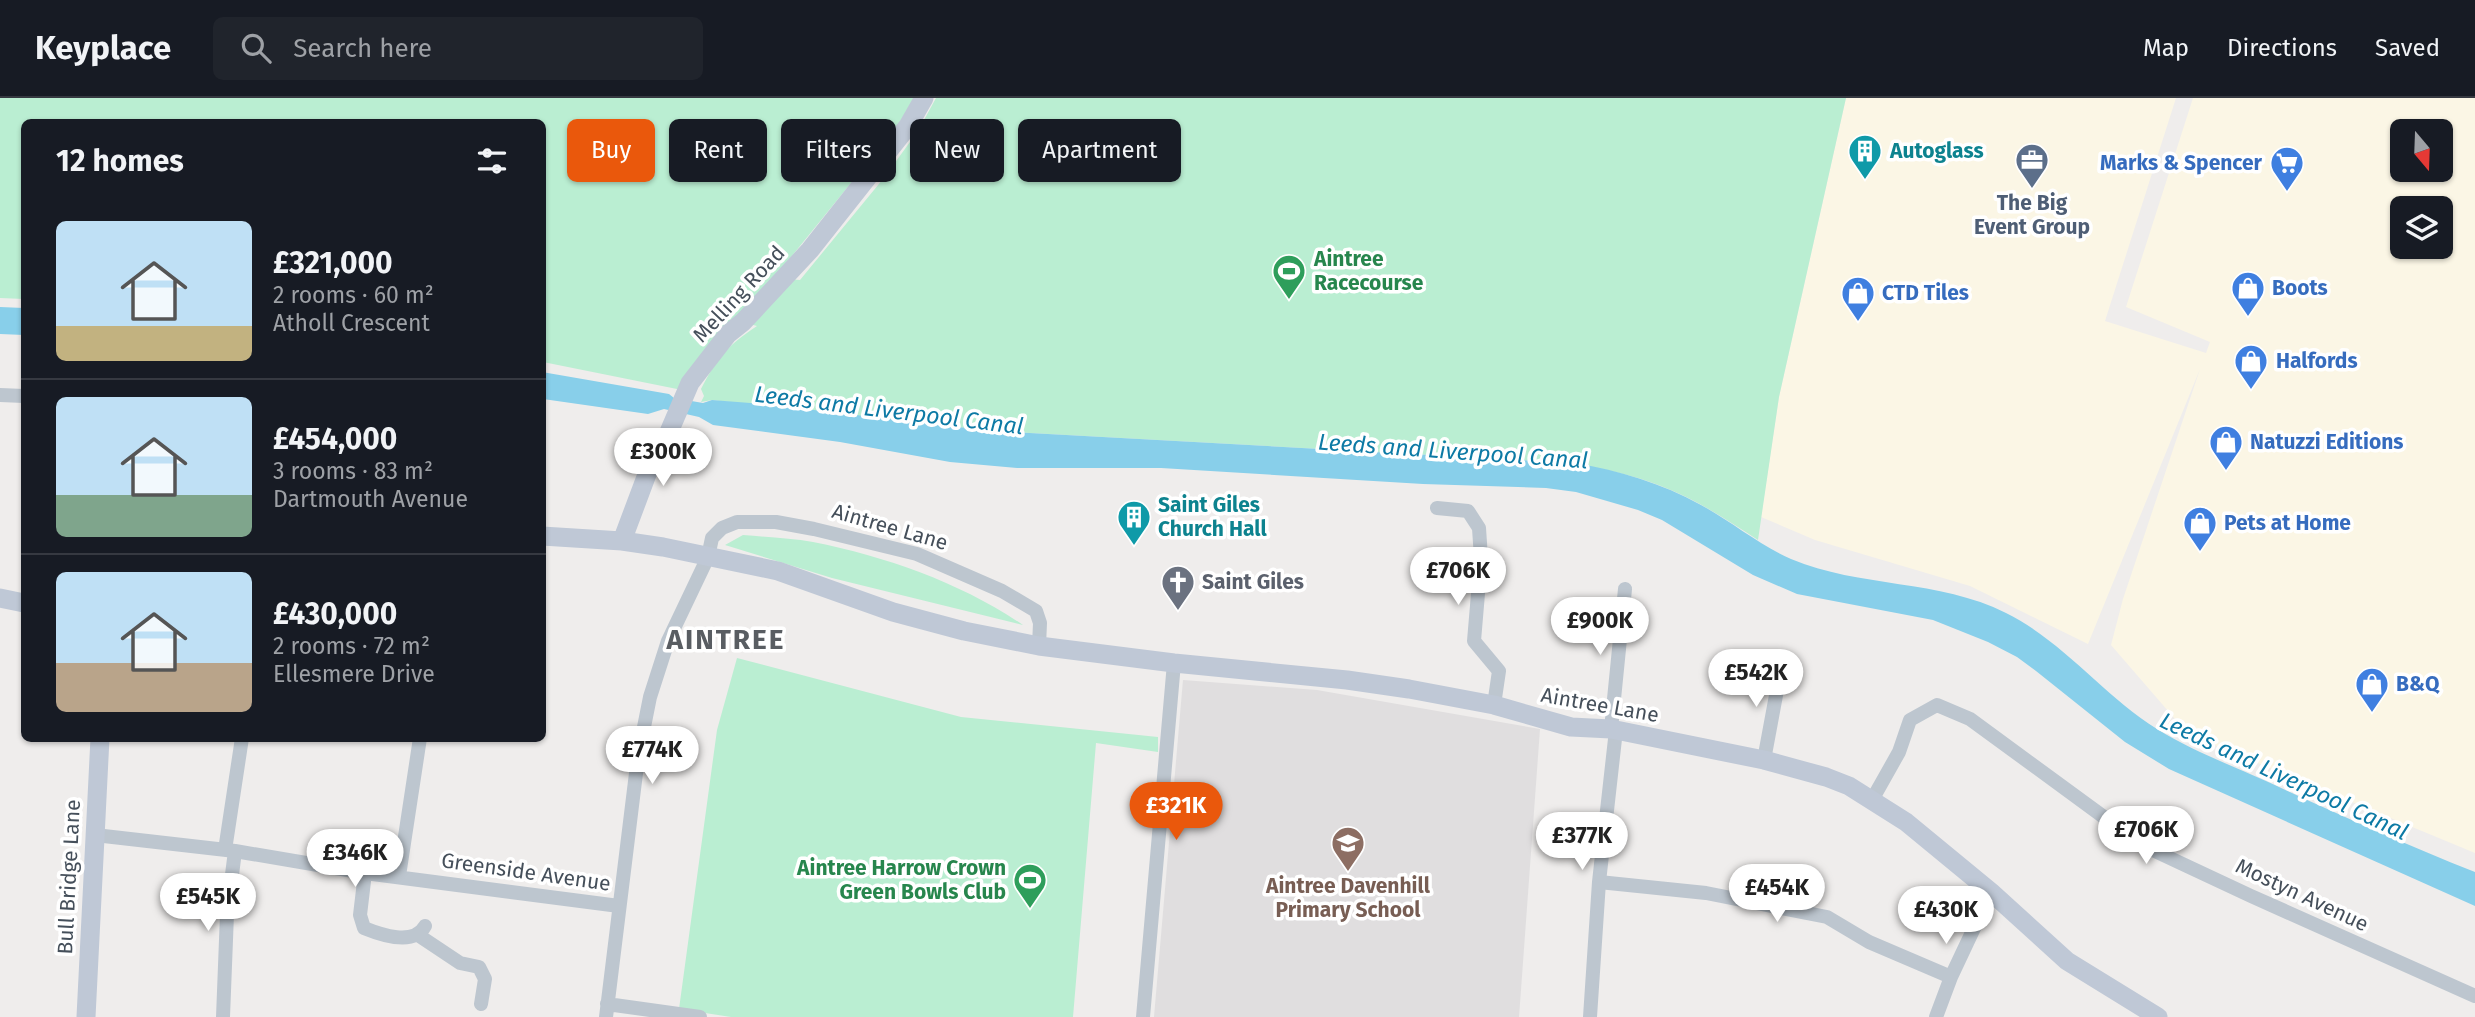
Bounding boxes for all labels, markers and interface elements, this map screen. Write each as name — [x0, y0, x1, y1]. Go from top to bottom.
search box — [213, 17, 703, 80]
text: Keyplace — [35, 28, 171, 68]
icon: search — [237, 29, 275, 67]
text: Search here — [293, 33, 432, 64]
text: Map — [2143, 34, 2189, 62]
text: Directions — [2227, 34, 2337, 62]
text: Saved — [2375, 34, 2440, 62]
chip: Buy — [567, 119, 655, 182]
chip: Rent — [669, 119, 767, 182]
chip: Filters — [781, 119, 896, 182]
chip: New — [910, 119, 1004, 182]
chip: Apartment — [1018, 119, 1181, 182]
north arrow — [2390, 119, 2454, 182]
map controls — [2390, 119, 2453, 259]
building icon: Autoglass — [1846, 132, 1884, 181]
place label: Autoglass — [1889, 138, 1984, 164]
office icon: The Big Event Group — [2013, 141, 2051, 190]
icon: filters — [473, 142, 511, 180]
text: 12 homes — [56, 143, 184, 179]
supermarket icon: Marks & Spencer — [2268, 144, 2306, 193]
place label: Marks & Spencer — [2100, 150, 2263, 176]
place label: The Big Event Group — [1974, 190, 2090, 240]
button: layers — [2390, 196, 2453, 259]
street label: Melling Road — [687, 240, 791, 348]
text: £321,000 — [273, 245, 393, 281]
place label: Aintree Racecourse — [1313, 246, 1424, 296]
icon: home — [112, 249, 196, 333]
sports icon: Aintree Racecourse — [1270, 252, 1308, 301]
shop icon: Boots — [2229, 269, 2267, 318]
shop icon: CTD Tiles — [1839, 274, 1877, 323]
place label: Boots — [2272, 275, 2328, 301]
place label: CTD Tiles — [1882, 280, 1969, 306]
text: 2 rooms · 60 m² — [273, 281, 434, 309]
text: Atholl Crescent — [273, 309, 430, 337]
shop icon: Halfords — [2232, 342, 2270, 391]
place label: Halfords — [2276, 348, 2358, 374]
water label: Leeds and Liverpool Canal — [753, 380, 1025, 440]
text: £454,000 — [273, 421, 397, 457]
shop icon: Natuzzi Editions — [2207, 423, 2245, 472]
icon: home — [112, 425, 196, 509]
pin: £300K — [614, 428, 712, 488]
water label: Leeds and Liverpool Canal — [1317, 428, 1589, 474]
place label: Natuzzi Editions — [2250, 429, 2403, 455]
text: £300K — [630, 437, 696, 465]
text: 3 rooms · 83 m² — [273, 457, 433, 485]
text: Dartmouth Avenue — [273, 485, 468, 513]
place label: Saint Giles Church Hall — [1158, 492, 1267, 542]
street label: Aintree Lane — [829, 498, 951, 556]
building icon: Saint Giles Church Hall — [1115, 498, 1153, 547]
shop icon: Pets at Home — [2181, 504, 2219, 553]
place label: Pets at Home — [2224, 510, 2351, 536]
pin: £706K — [1409, 547, 1507, 607]
text: £706K — [1426, 556, 1490, 584]
church icon: Saint Giles — [1159, 563, 1197, 612]
place label: Saint Giles — [1202, 569, 1304, 595]
text: £430,000 — [273, 596, 397, 632]
pin: £900K — [1551, 598, 1649, 657]
icon: home — [112, 600, 196, 684]
text: £900K — [1567, 606, 1633, 634]
district label: AINTREE — [665, 623, 786, 656]
text: 2 rooms · 72 m² — [273, 632, 430, 660]
pin: £542K — [1707, 650, 1805, 709]
text: £542K — [1724, 658, 1788, 686]
text: Ellesmere Drive — [273, 660, 435, 688]
shop icon: B&Q — [2353, 665, 2391, 714]
place label: B&Q — [2396, 671, 2440, 697]
street label: Aintree Lane — [1539, 682, 1661, 728]
water label: Leeds and Liverpool Canal — [2155, 706, 2413, 846]
pin: £774K — [603, 726, 701, 786]
text: £774K — [622, 735, 682, 763]
pin: £321K — [1127, 782, 1225, 842]
text: £321K — [1146, 791, 1206, 819]
street label: Bull Bridge Lane — [52, 799, 86, 955]
pin: £706K — [2097, 806, 2195, 866]
pin: £377K — [1533, 812, 1631, 872]
text: £706K — [2114, 815, 2178, 843]
text: £377K — [1552, 821, 1612, 849]
school or university icon: Aintree Davenhill Primary School — [1329, 824, 1367, 873]
pin: £346K — [306, 830, 404, 889]
text: £346K — [323, 838, 387, 866]
street label: Greenside Avenue — [440, 847, 612, 897]
street label: Mostyn Avenue — [2231, 853, 2373, 937]
place label: Aintree Harrow Crown Green Bowls Club — [796, 855, 1006, 905]
sports icon: Aintree Harrow Crown Green Bowls Club — [1011, 861, 1049, 910]
pin: £454K — [1728, 864, 1826, 924]
place label: Aintree Davenhill Primary School — [1265, 873, 1431, 923]
text: £454K — [1745, 873, 1809, 901]
pin: £545K — [159, 874, 257, 933]
text: £545K — [176, 882, 240, 910]
pin: £430K — [1897, 886, 1995, 946]
text: £430K — [1914, 895, 1978, 923]

